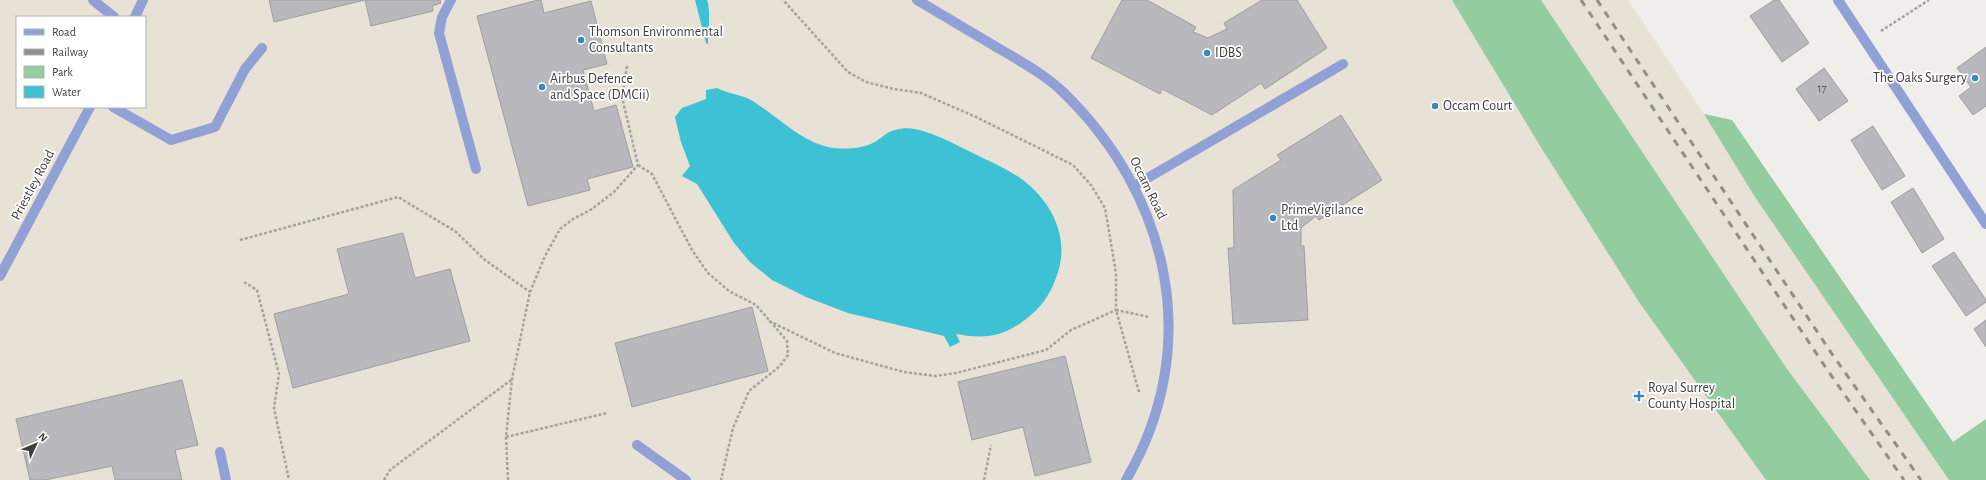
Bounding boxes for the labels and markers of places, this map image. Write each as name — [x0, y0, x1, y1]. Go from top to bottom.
place label: Thomson Environmental Consultants — [589, 25, 723, 55]
marker: Thomson Environmental Consultants — [576, 35, 586, 45]
place label: IDBS — [1215, 46, 1242, 60]
marker: IDBS — [1202, 48, 1212, 58]
place label: The Oaks Surgery — [1873, 71, 1967, 85]
place label: Airbus Defence and Space (DMCii) — [550, 72, 650, 102]
marker: The Oaks Surgery — [1970, 73, 1980, 83]
marker: Airbus Defence and Space (DMCii) — [537, 82, 547, 92]
place label: Occam Court — [1443, 99, 1513, 113]
marker: Occam Court — [1430, 101, 1440, 111]
place label: PrimeVigilance Ltd — [1281, 203, 1363, 233]
marker: PrimeVigilance Ltd — [1268, 213, 1278, 223]
place label: Royal Surrey County Hospital — [1648, 381, 1735, 411]
marker: Royal Surrey County Hospital — [1633, 390, 1645, 402]

